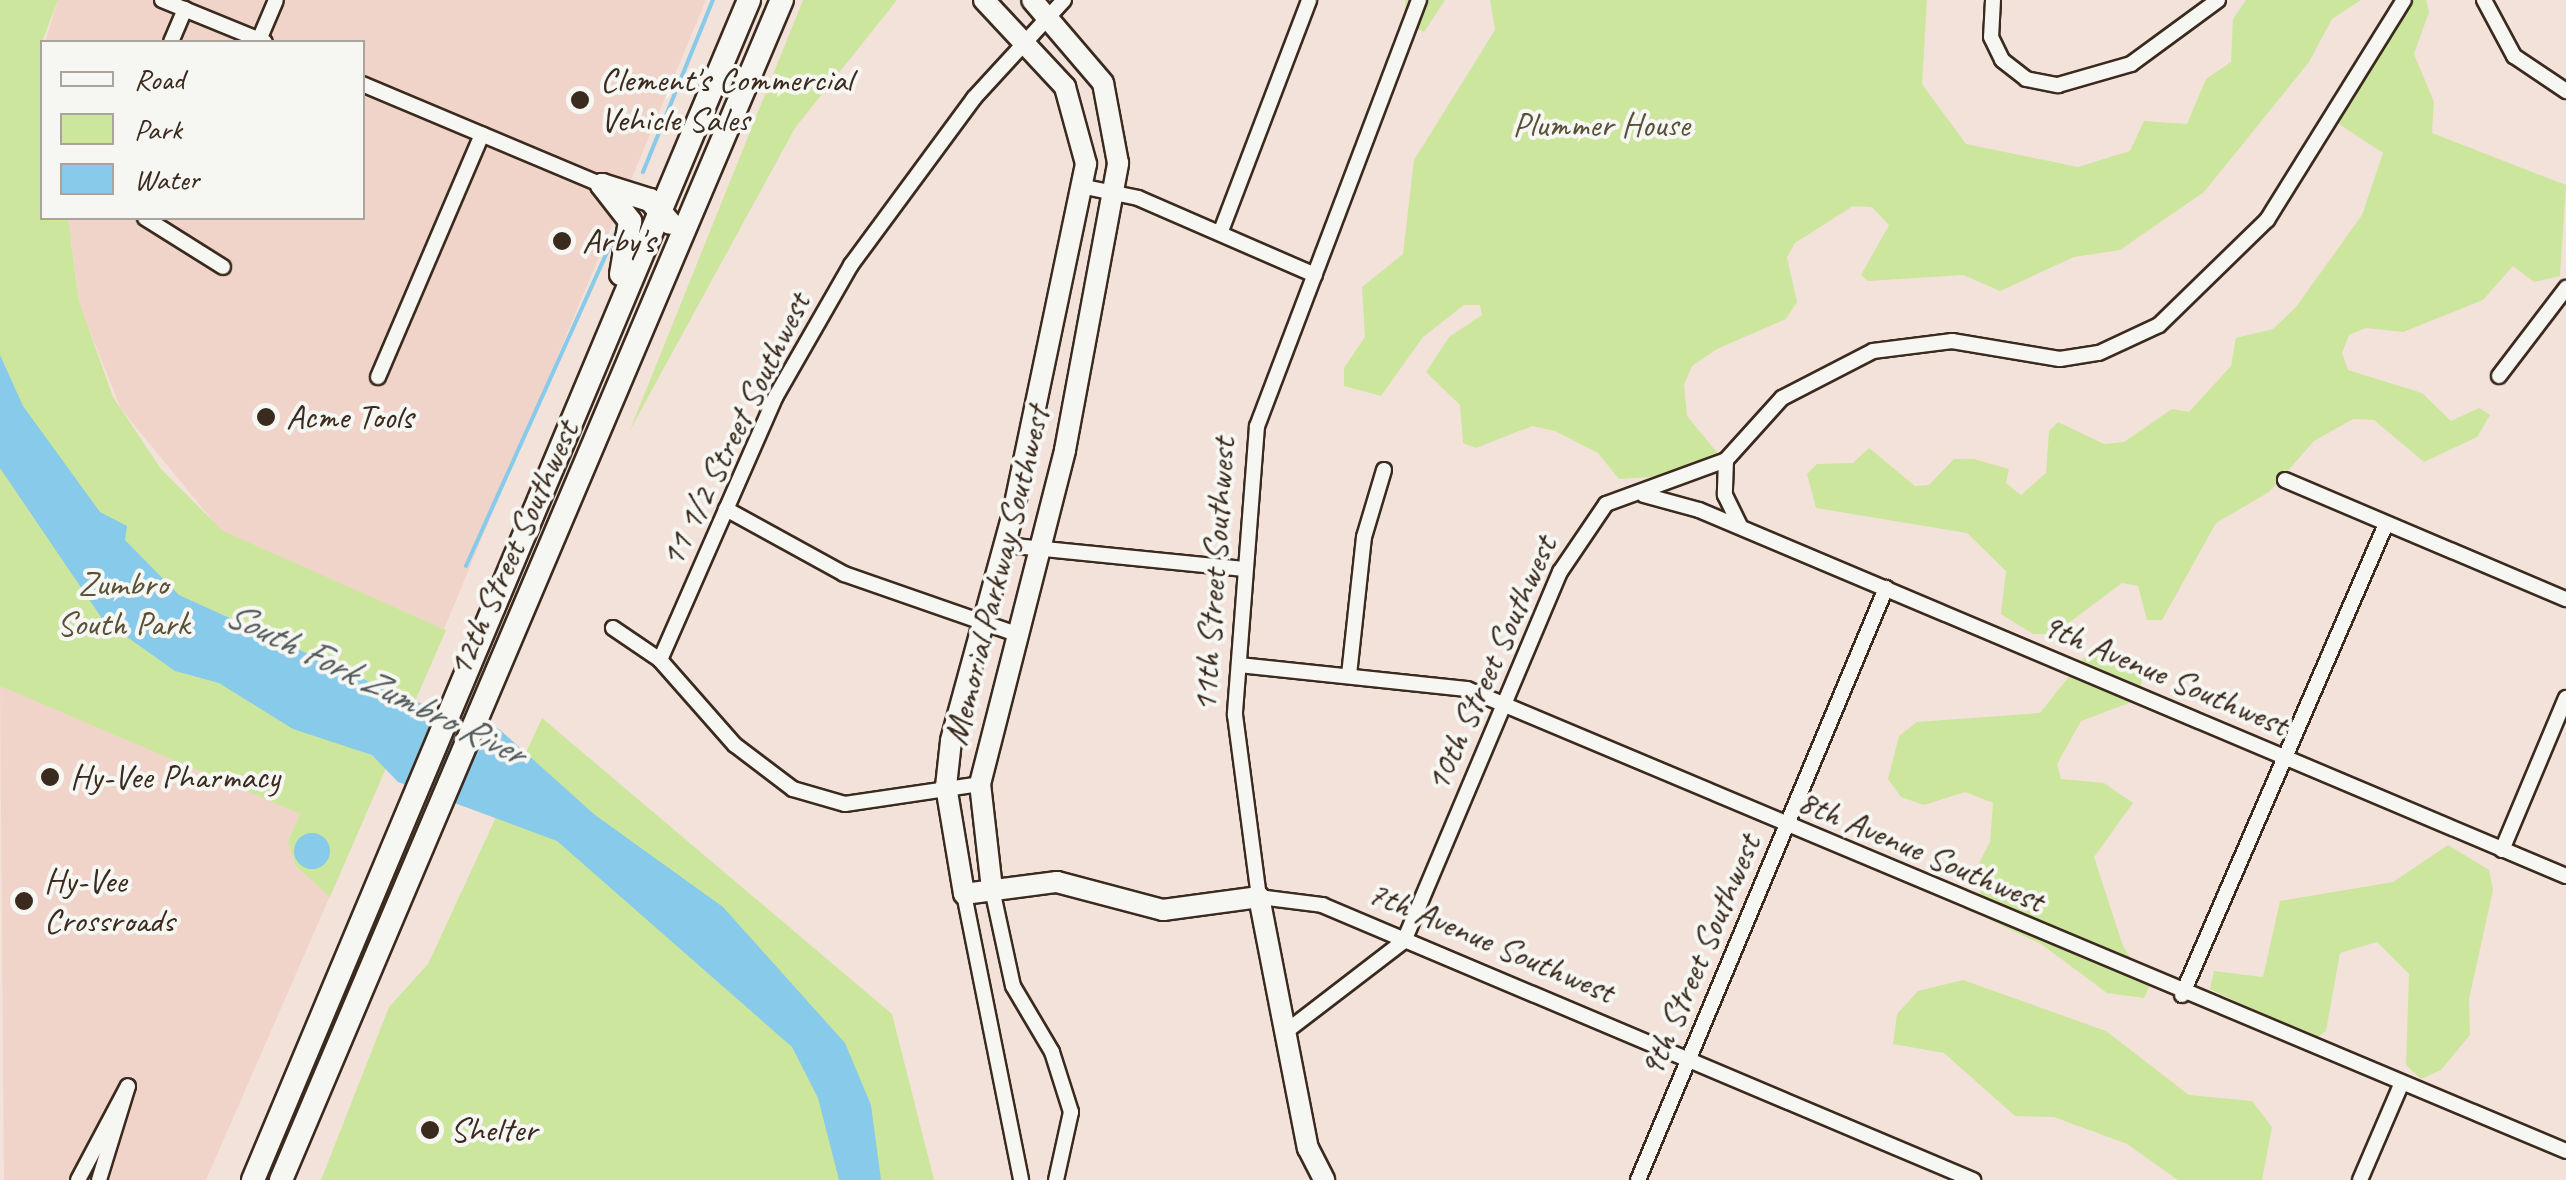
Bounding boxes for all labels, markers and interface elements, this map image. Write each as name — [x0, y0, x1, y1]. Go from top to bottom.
legend — [40, 40, 365, 220]
place label: Clement's Commercial Vehicle Sales — [600, 59, 853, 141]
text: Road — [134, 60, 184, 98]
marker: Clement's Commercial Vehicle Sales — [569, 89, 591, 111]
park label: Plummer House — [1512, 104, 1690, 146]
text: Park — [134, 110, 182, 148]
text: Water — [134, 160, 199, 198]
place label: Arby's — [582, 220, 655, 262]
marker: Arby's — [551, 230, 573, 252]
street label: 11 1/2 Street Southwest — [651, 287, 819, 573]
place label: Acme Tools — [286, 396, 413, 438]
street label: Memorial Parkway Southwest — [935, 402, 1059, 750]
marker: Acme Tools — [255, 406, 277, 428]
street label: 12th Street Southwest — [438, 415, 588, 683]
street label: 11th Street Southwest — [1183, 437, 1245, 713]
street label: 10th Street Southwest — [1416, 530, 1566, 798]
park label: Zumbro South Park — [56, 563, 190, 645]
water label: South Fork Zumbro River — [219, 591, 531, 775]
street label: 9th Avenue Southwest — [2036, 604, 2294, 746]
place label: Hy-Vee Pharmacy — [70, 756, 279, 798]
marker: Hy-Vee Pharmacy — [39, 766, 61, 788]
street label: 8th Avenue Southwest — [1792, 780, 2050, 922]
street label: 9th Street Southwest — [1630, 829, 1770, 1083]
place label: Hy-Vee Crossroads — [44, 860, 174, 942]
street label: 7th Avenue Southwest — [1362, 871, 1620, 1013]
marker: Hy-Vee Crossroads — [13, 890, 35, 912]
place label: Shelter — [450, 1109, 537, 1151]
marker: Shelter — [419, 1119, 441, 1141]

